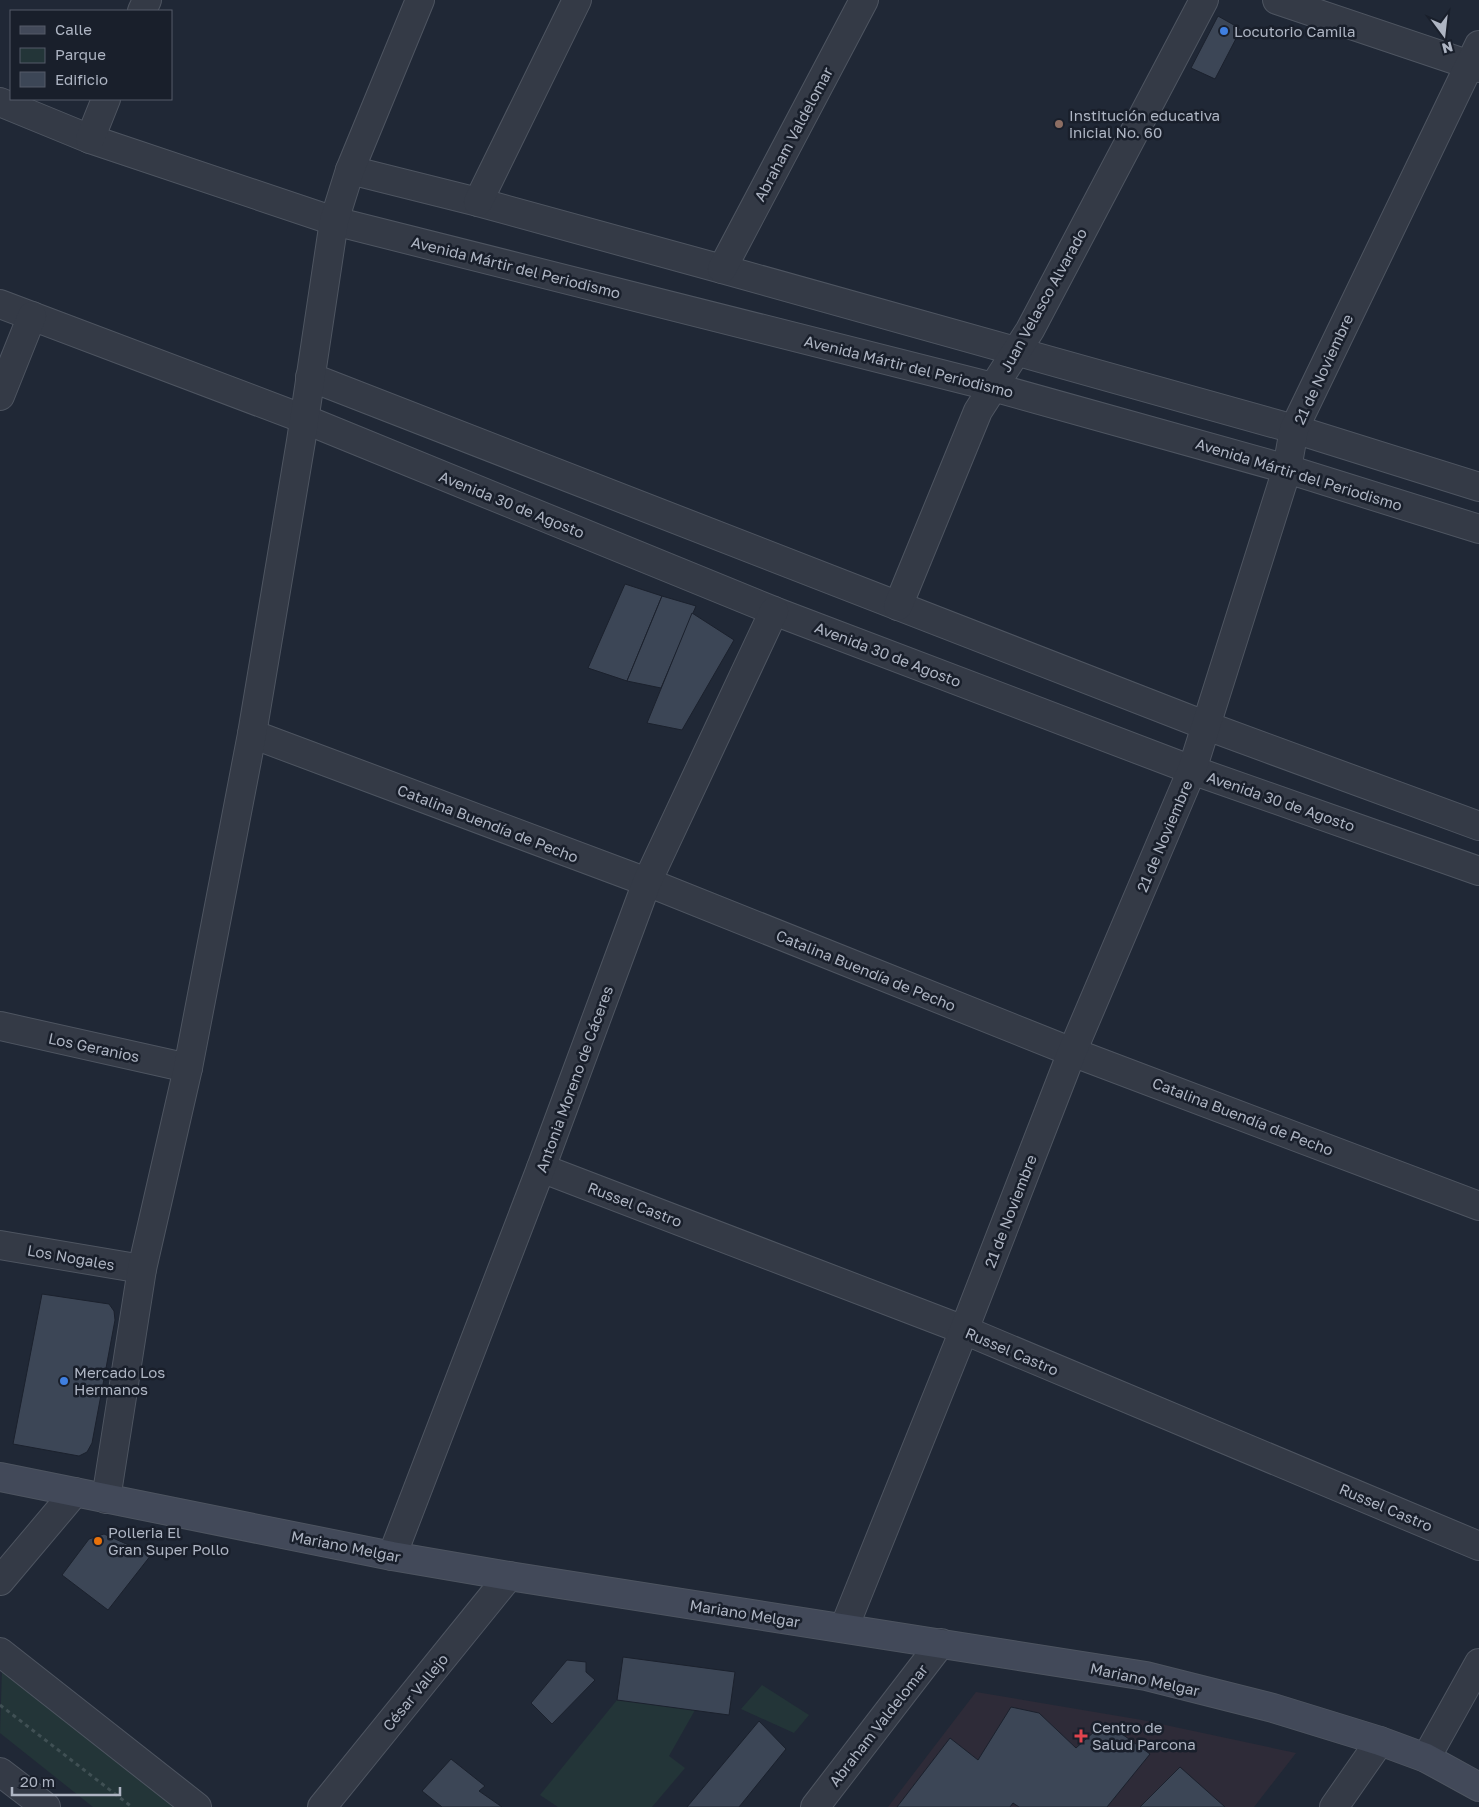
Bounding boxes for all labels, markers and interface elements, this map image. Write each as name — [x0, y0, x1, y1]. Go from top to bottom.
legend — [10, 10, 172, 100]
north arrow — [1419, 10, 1469, 60]
text: Calle — [55, 20, 92, 38]
place label: Locutorio Camila — [1234, 22, 1356, 40]
marker: Locutorio Camila — [1218, 25, 1230, 37]
text: N — [1440, 38, 1455, 58]
text: Parque — [55, 45, 106, 63]
street label: Abraham Valdelomar — [750, 64, 836, 204]
text: Edificio — [55, 70, 108, 88]
place label: Institución educativa inicial No. 60 — [1069, 106, 1220, 141]
marker: Institución educativa inicial No. 60 — [1053, 118, 1065, 130]
street label: Juan Velasco Alvarado — [996, 225, 1090, 375]
street label: Avenida Mártir del Periodismo — [410, 232, 622, 302]
street label: 21 de Noviembre — [1290, 311, 1357, 427]
street label: Avenida Mártir del Periodismo — [803, 331, 1015, 401]
street label: Avenida Mártir del Periodismo — [1194, 434, 1404, 514]
street label: Avenida 30 de Agosto — [437, 467, 587, 541]
street label: Avenida 30 de Agosto — [812, 618, 964, 690]
street label: Avenida 30 de Agosto — [1205, 767, 1357, 835]
street label: 21 de Noviembre — [1132, 777, 1196, 895]
street label: Catalina Buendía de Pecho — [395, 780, 581, 866]
street label: Catalina Buendía de Pecho — [774, 926, 958, 1014]
street label: Antonia Moreno de Cáceres — [532, 983, 616, 1175]
street label: Los Geranios — [47, 1029, 141, 1065]
street label: Catalina Buendía de Pecho — [1150, 1073, 1336, 1159]
street label: 21 de Noviembre — [980, 1152, 1040, 1270]
street label: Russel Castro — [585, 1178, 685, 1230]
street label: Los Nogales — [26, 1240, 116, 1274]
street label: Russel Castro — [963, 1323, 1061, 1379]
place label: Mercado Los Hermanos — [74, 1363, 165, 1398]
marker: Mercado Los Hermanos — [58, 1375, 70, 1387]
street label: Russel Castro — [1337, 1479, 1435, 1535]
place label: Polleria El Gran Super Pollo — [108, 1523, 229, 1558]
street label: Mariano Melgar — [290, 1527, 403, 1566]
marker: Polleria El Gran Super Pollo — [92, 1535, 104, 1547]
street label: Mariano Melgar — [689, 1595, 802, 1631]
street label: César Vallejo — [379, 1650, 451, 1734]
street label: Mariano Melgar — [1089, 1659, 1202, 1699]
street label: Abraham Valdelomar — [825, 1660, 931, 1790]
place label: Centro de Salud Parcona — [1092, 1718, 1196, 1753]
marker: Centro de Salud Parcona — [1074, 1729, 1088, 1743]
scale bar — [12, 1764, 120, 1796]
text: 20 m — [20, 1772, 55, 1790]

